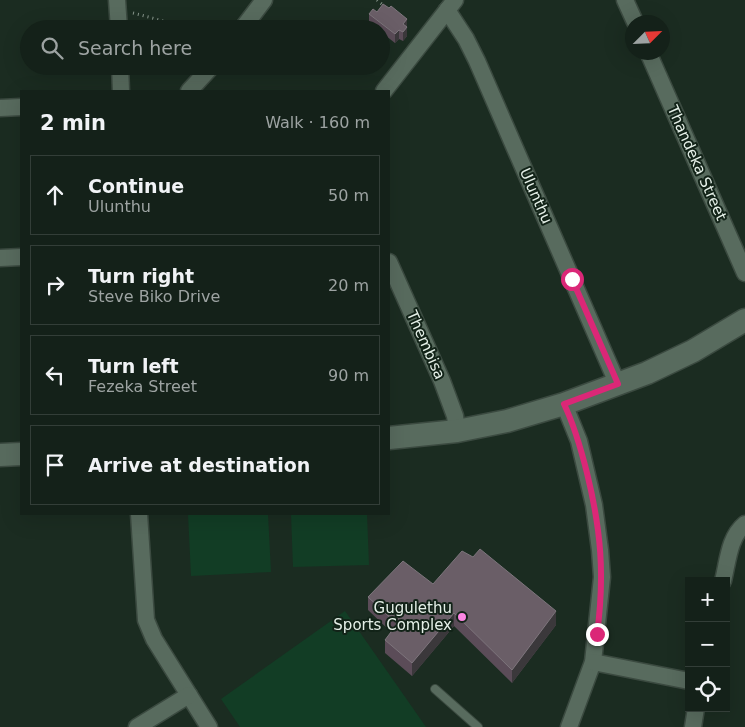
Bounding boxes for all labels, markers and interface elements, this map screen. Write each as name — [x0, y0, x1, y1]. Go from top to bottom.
north arrow — [625, 15, 670, 60]
search box — [20, 20, 390, 75]
icon: search — [38, 34, 66, 62]
text: Search here — [78, 37, 192, 59]
street label: Thandeka Street — [663, 102, 731, 223]
text: 2 min — [40, 111, 106, 135]
text: Walk · 160 m — [265, 113, 370, 132]
street label: Ulunthu — [516, 165, 556, 227]
text: Continue — [88, 175, 184, 197]
icon: ahead — [41, 181, 69, 209]
text: 50 m — [328, 186, 369, 205]
text: Ulunthu — [88, 197, 151, 216]
text: Turn right — [88, 265, 194, 287]
route start — [561, 268, 584, 291]
icon: right — [41, 271, 69, 299]
text: 20 m — [328, 276, 369, 295]
text: Steve Biko Drive — [88, 287, 220, 306]
street label: Thembisa — [402, 307, 449, 382]
text: Turn left — [88, 355, 179, 377]
icon: left — [41, 361, 69, 389]
text: 90 m — [328, 366, 369, 385]
text: Fezeka Street — [88, 377, 197, 396]
icon: arrive — [41, 451, 69, 479]
text: Arrive at destination — [88, 454, 310, 476]
map controls — [685, 577, 730, 712]
button: + — [685, 577, 730, 622]
place label: Gugulethu Sports Complex — [333, 599, 452, 634]
marker: Gugulethu Sports Complex — [456, 611, 468, 623]
button: − — [685, 622, 730, 667]
route end — [586, 623, 609, 646]
button: locate — [685, 667, 730, 712]

